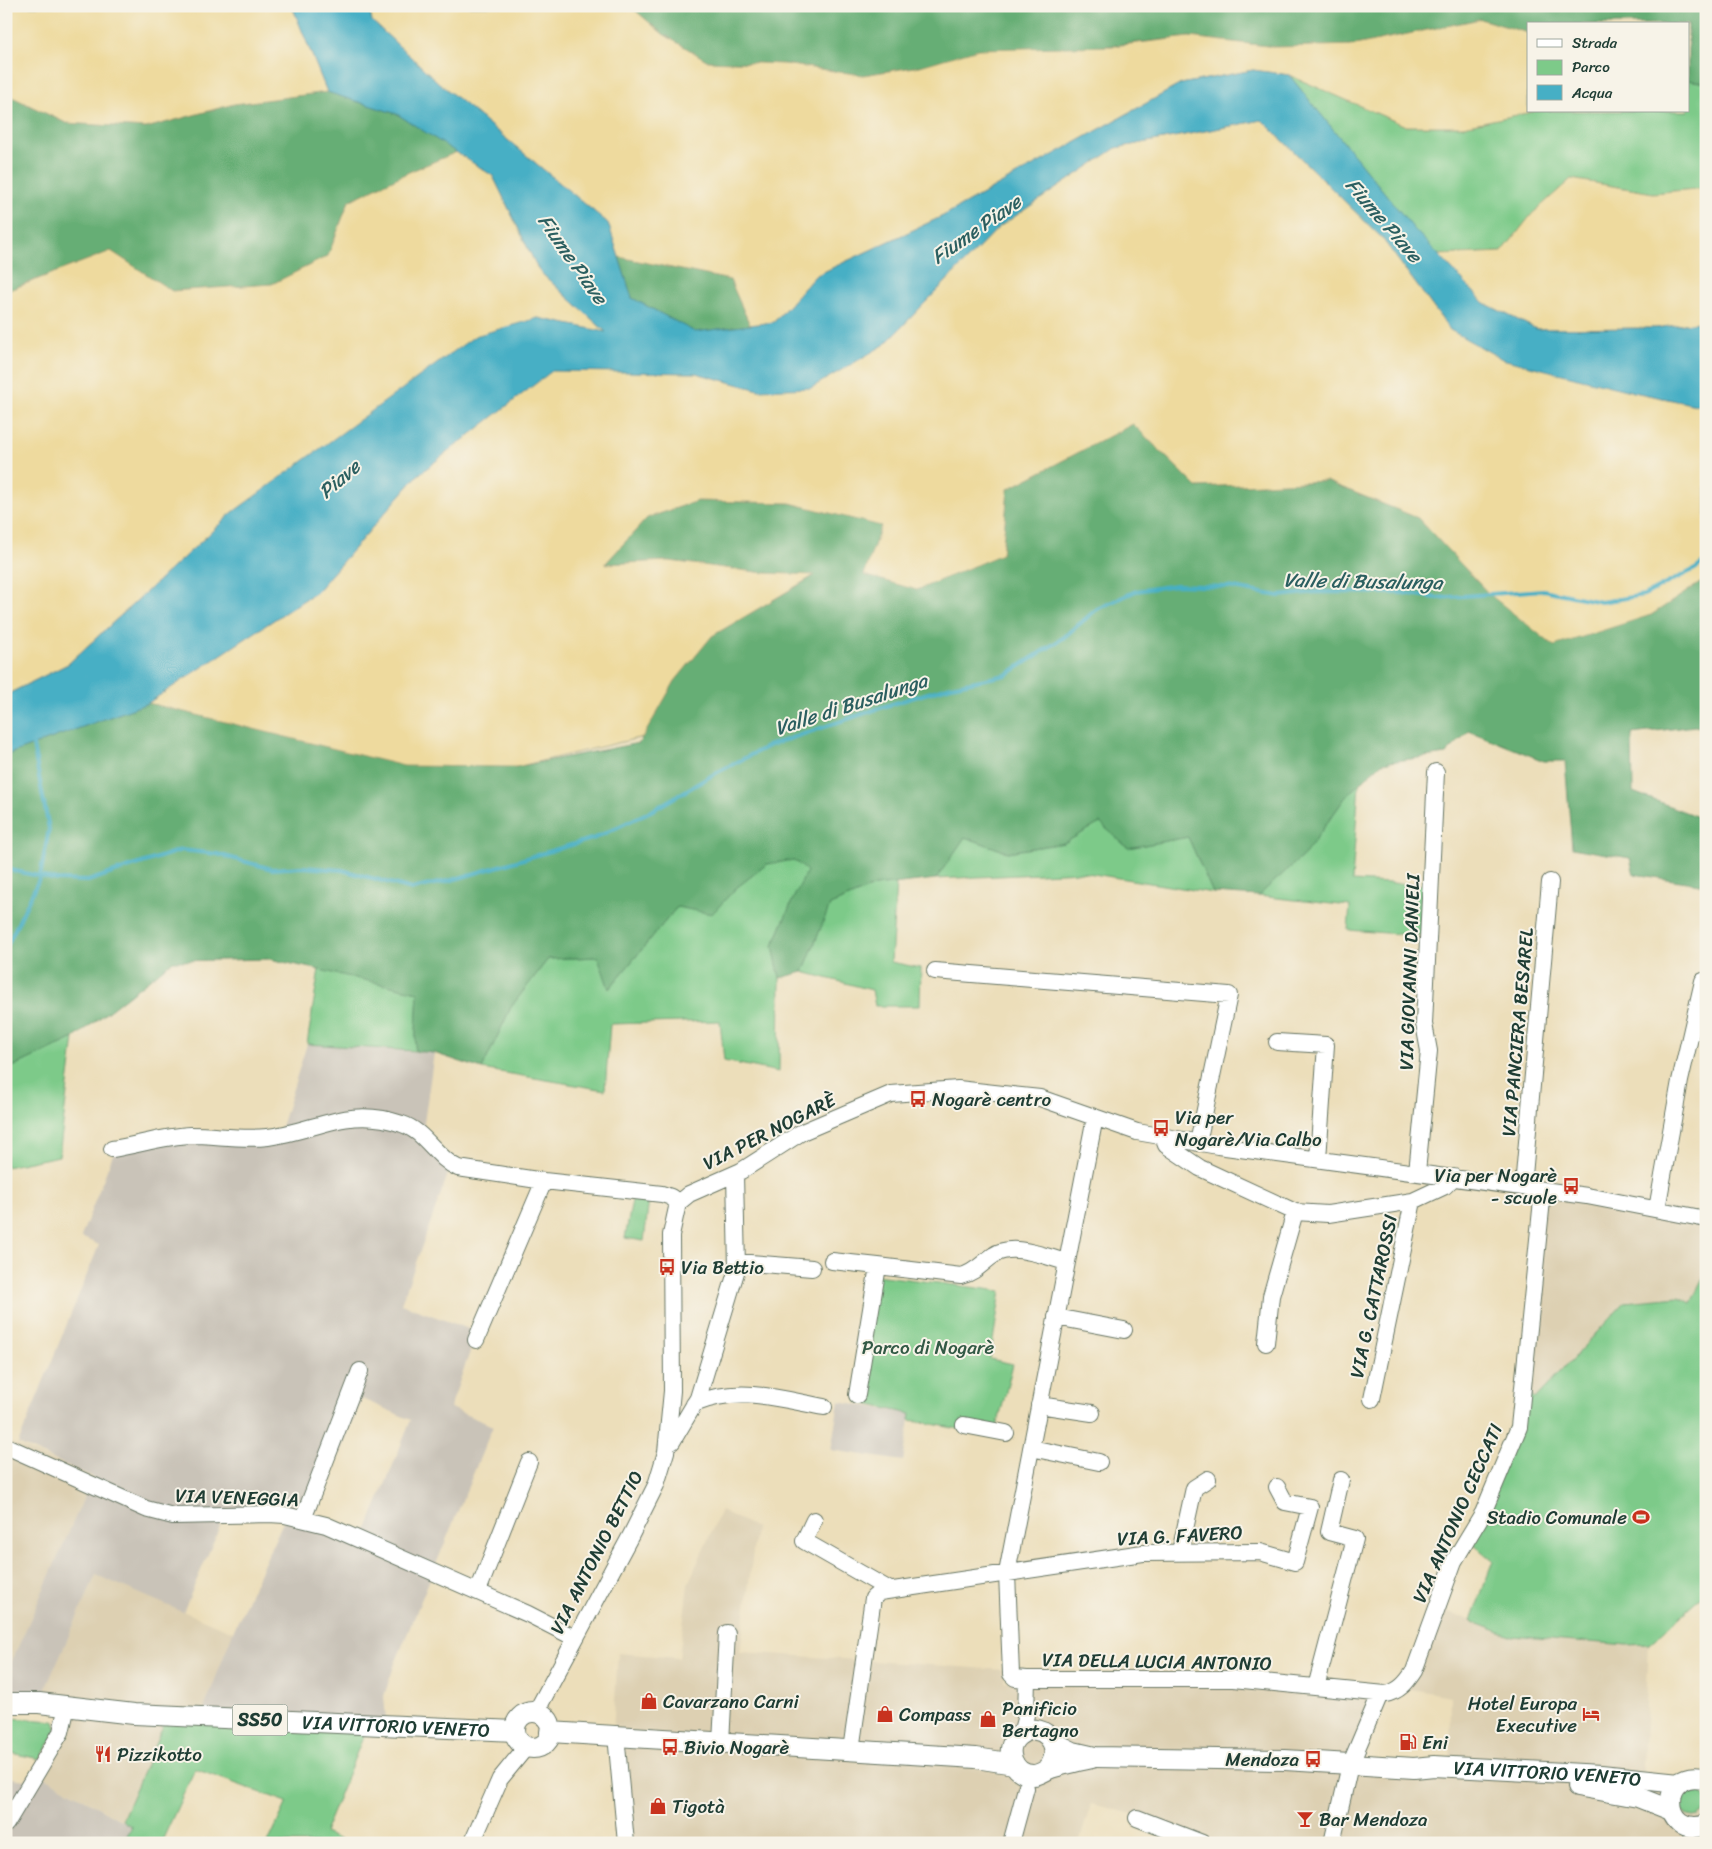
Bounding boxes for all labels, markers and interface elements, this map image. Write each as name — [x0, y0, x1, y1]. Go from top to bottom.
legend — [1527, 22, 1690, 112]
text: Strada — [1572, 30, 1618, 56]
text: Parco — [1572, 54, 1610, 80]
text: Acqua — [1571, 80, 1613, 106]
water label: Fiume Piave — [1336, 170, 1432, 273]
water label: Fiume Piave — [924, 184, 1031, 273]
water label: Fiume Piave — [529, 207, 618, 314]
water label: Piave — [310, 449, 370, 508]
water label: Valle di Busalunga — [1283, 563, 1445, 600]
water label: Valle di Busalunga — [770, 663, 934, 746]
street label: VIA GIOVANNI DANIELI — [1390, 872, 1429, 1071]
street label: VIA PANCIERA BESAREL — [1492, 926, 1543, 1138]
street label: VIA PER NOGARÈ — [697, 1083, 843, 1179]
place label: Nogarè centro — [932, 1083, 1051, 1116]
bus stop icon: Nogarè centro — [908, 1089, 928, 1109]
place label: Via per Nogarè/Via Calbo — [1175, 1101, 1322, 1156]
bus stop icon: Via per Nogarè/Via Calbo — [1151, 1118, 1171, 1138]
place label: Via per Nogarè - scuole — [1435, 1159, 1557, 1214]
bus stop icon: Via per Nogarè - scuole — [1561, 1176, 1581, 1196]
street label: VIA G. CATTAROSSI — [1340, 1211, 1407, 1381]
place label: Via Bettio — [681, 1251, 764, 1284]
bus stop icon: Via Bettio — [657, 1257, 677, 1277]
park label: Parco di Nogarè — [862, 1331, 995, 1364]
street label: VIA ANTONIO CECCATI — [1403, 1418, 1512, 1608]
street label: VIA ANTONIO BETTIO — [541, 1464, 652, 1640]
street label: VIA VENEGGIA — [175, 1479, 299, 1516]
place label: Stadio Comunale — [1486, 1501, 1627, 1534]
sports icon: Stadio Comunale — [1631, 1507, 1651, 1527]
street label: VIA G. FAVERO — [1116, 1516, 1244, 1555]
street label: VIA DELLA LUCIA ANTONIO — [1042, 1643, 1272, 1680]
place label: Cavarzano Carni — [663, 1685, 799, 1718]
place label: Hotel Europa Executive — [1468, 1687, 1577, 1742]
shop icon: Cavarzano Carni — [639, 1691, 659, 1711]
place label: Panificio Bertagno — [1002, 1692, 1079, 1747]
place label: Compass — [899, 1698, 971, 1731]
road number: SS50 — [232, 1704, 288, 1736]
shop icon: Compass — [875, 1704, 895, 1724]
hotel icon: Hotel Europa Executive — [1581, 1704, 1601, 1724]
street label: VIA VITTORIO VENETO — [301, 1706, 491, 1747]
shop icon: Panificio Bertagno — [978, 1709, 998, 1729]
place label: Eni — [1422, 1726, 1449, 1759]
place label: Bivio Nogarè — [684, 1731, 790, 1764]
fuel station icon: Eni — [1398, 1732, 1418, 1752]
bus stop icon: Bivio Nogarè — [660, 1737, 680, 1757]
place label: Pizzikotto — [117, 1738, 202, 1771]
place label: Mendoza — [1225, 1743, 1299, 1776]
restaurant icon: Pizzikotto — [93, 1744, 113, 1764]
bus stop icon: Mendoza — [1303, 1749, 1323, 1769]
street label: VIA VITTORIO VENETO — [1453, 1751, 1643, 1796]
place label: Tigotà — [672, 1790, 725, 1823]
shop icon: Tigotà — [648, 1796, 668, 1816]
place label: Bar Mendoza — [1319, 1803, 1428, 1836]
bar icon: Bar Mendoza — [1295, 1809, 1315, 1829]

